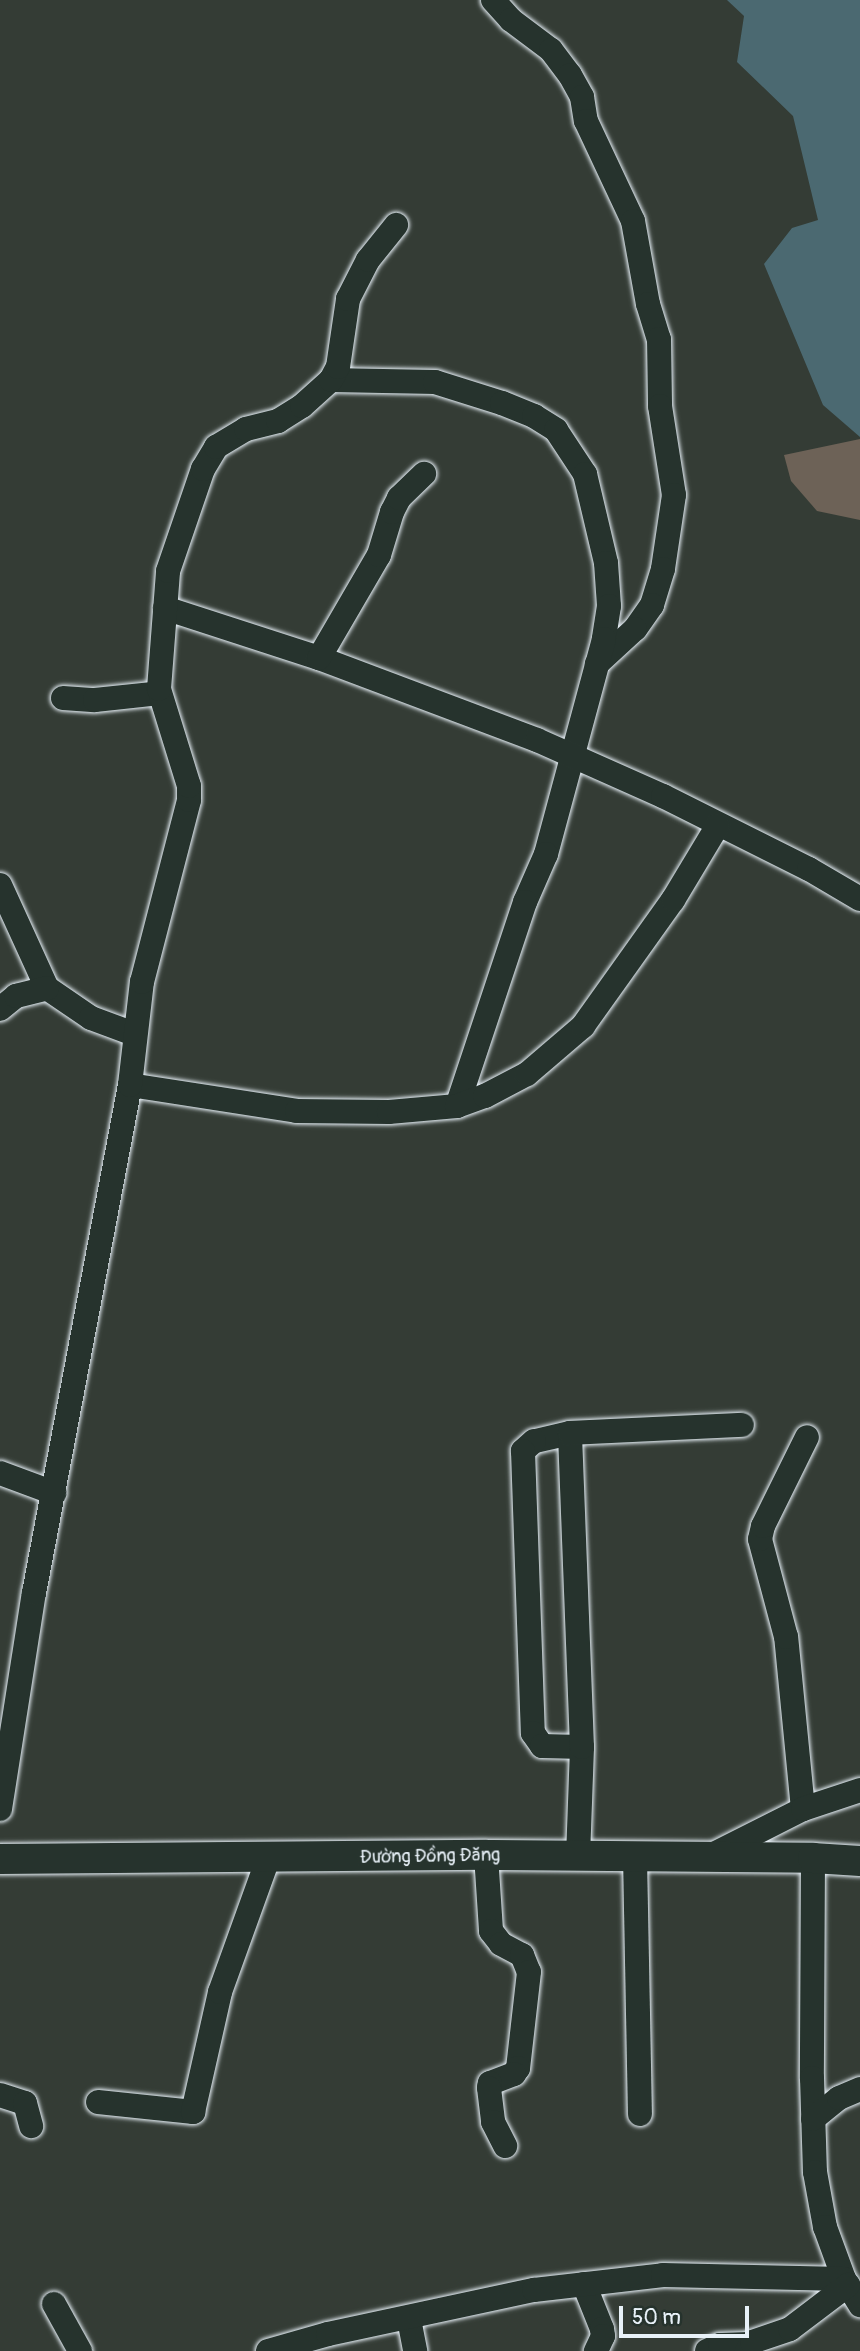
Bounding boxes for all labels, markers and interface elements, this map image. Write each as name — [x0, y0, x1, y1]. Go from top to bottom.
street label: Đường Đồng Đăng — [360, 1845, 500, 1869]
scale bar — [622, 2292, 752, 2336]
text: 50 m — [632, 2304, 681, 2331]

